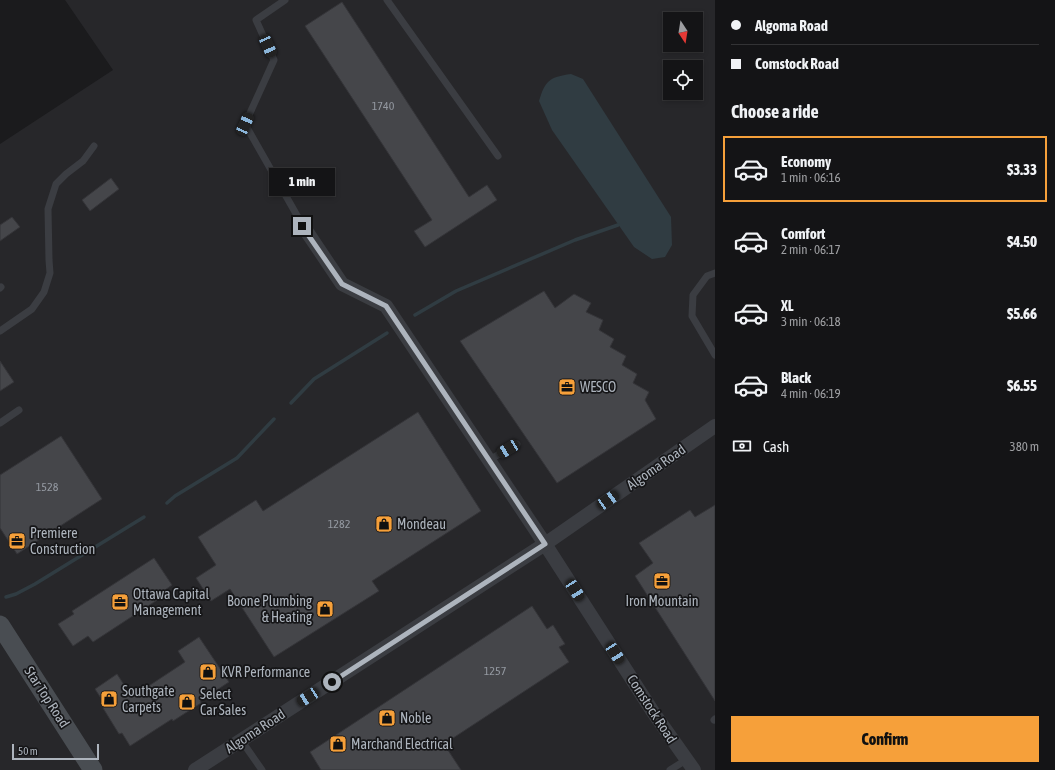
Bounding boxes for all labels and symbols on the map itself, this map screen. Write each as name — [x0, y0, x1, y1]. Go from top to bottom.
north arrow — [663, 12, 703, 52]
car — [258, 33, 278, 59]
house number: 1740 — [372, 99, 395, 113]
car — [235, 111, 255, 137]
callout: 1 min — [269, 168, 335, 196]
route end — [293, 217, 311, 235]
office icon: WESCO — [557, 377, 577, 397]
place label: WESCO — [580, 379, 616, 395]
car — [495, 438, 521, 460]
street label: Algoma Road — [624, 441, 688, 493]
house number: 1528 — [36, 480, 59, 494]
car — [595, 488, 621, 512]
shop icon: Mondeau — [374, 514, 394, 534]
place label: Mondeau — [397, 516, 446, 532]
house number: 1282 — [328, 517, 350, 531]
place label: Premiere Construction — [30, 525, 95, 557]
office icon: Premiere Construction — [7, 531, 27, 551]
office icon: Iron Mountain — [652, 571, 672, 591]
car — [563, 577, 587, 603]
place label: Ottawa Capital Management — [133, 586, 210, 618]
office icon: Ottawa Capital Management — [110, 592, 130, 612]
place label: Boone Plumbing & Heating — [227, 593, 312, 625]
place label: Iron Mountain — [625, 593, 699, 609]
shop icon: Boone Plumbing & Heating — [315, 599, 335, 619]
car — [603, 640, 627, 666]
shop icon: KVR Performance — [198, 662, 218, 682]
street label: Star Top Road — [21, 663, 73, 731]
place label: KVR Performance — [221, 664, 310, 680]
house number: 1257 — [484, 664, 507, 678]
street label: Comstock Road — [624, 672, 680, 746]
route start — [323, 673, 341, 691]
place label: Southgate Carpets — [122, 683, 175, 715]
car — [295, 685, 321, 709]
place label: Select Car Sales — [200, 686, 246, 718]
shop icon: Southgate Carpets — [99, 689, 119, 709]
shop icon: Select Car Sales — [177, 692, 197, 712]
street label: Algoma Road — [222, 706, 288, 756]
shop icon: Noble — [377, 708, 397, 728]
place label: Noble — [400, 710, 431, 726]
shop icon: Marchand Electrical — [328, 734, 348, 754]
place label: Marchand Electrical — [351, 736, 453, 752]
scale bar — [12, 742, 99, 761]

